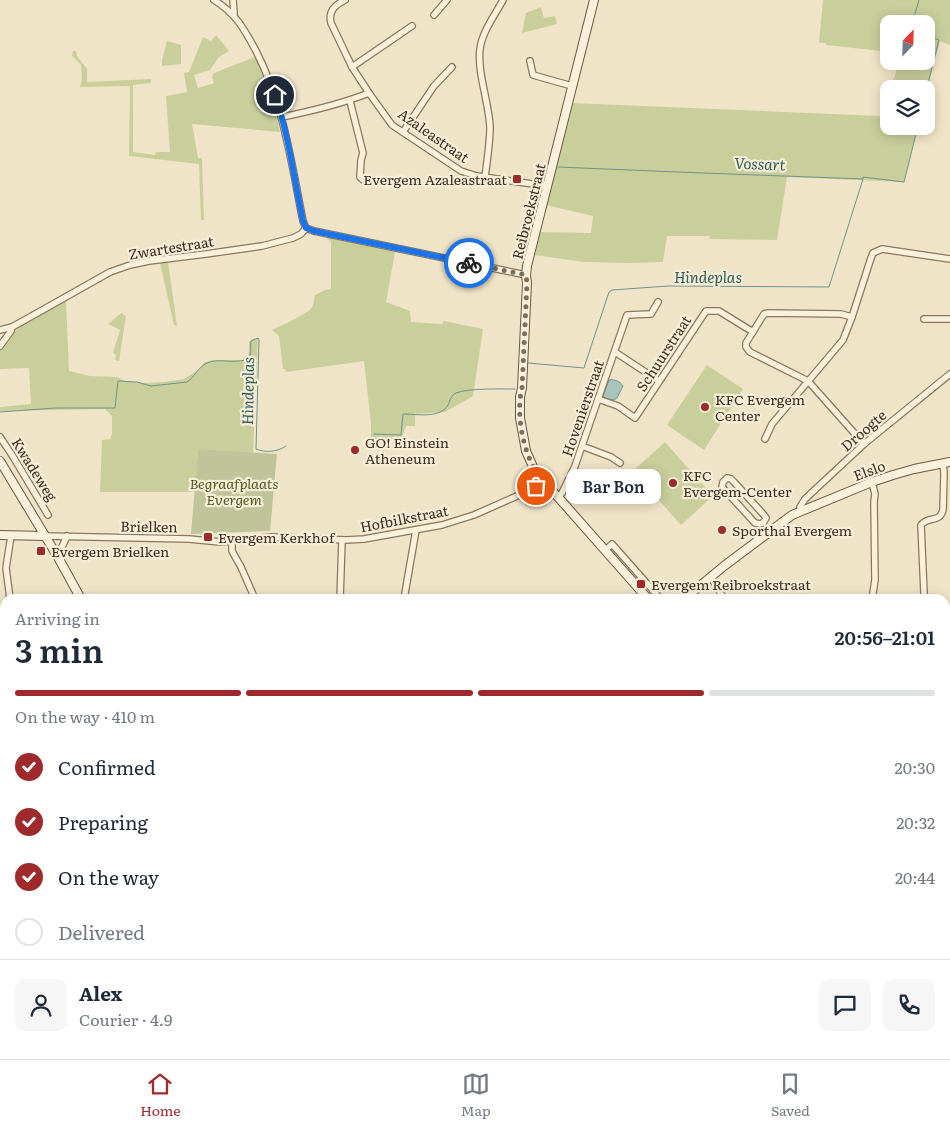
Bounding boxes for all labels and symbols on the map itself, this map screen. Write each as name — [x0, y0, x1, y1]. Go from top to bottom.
north arrow — [880, 15, 935, 70]
pin — [254, 74, 296, 116]
street label: Azaleastraat — [395, 103, 474, 167]
water label: Vossart — [734, 151, 786, 175]
street label: Reibroekstraat — [506, 160, 550, 261]
place label: Evergem Azaleastraat — [363, 169, 507, 189]
marker: Evergem Azaleastraat — [511, 173, 523, 185]
street label: Zwartestraat — [127, 230, 215, 264]
courier — [444, 238, 494, 288]
water label: Hindeplas — [674, 265, 742, 288]
street label: Schuurstraat — [631, 311, 695, 395]
water label: Hindeplas — [235, 357, 259, 425]
street label: Hovenierstraat — [556, 357, 608, 459]
place label: KFC Evergem Center — [715, 389, 806, 425]
marker: KFC Evergem Center — [699, 401, 711, 413]
street label: Droogte — [836, 405, 890, 455]
place label: GO! Einstein Atheneum — [365, 432, 449, 468]
street label: Kwadeweg — [8, 433, 62, 505]
marker: GO! Einstein Atheneum — [349, 444, 361, 456]
street label: Elslo — [850, 455, 888, 485]
pin — [515, 465, 557, 507]
place label: KFC Evergem-Center — [683, 465, 792, 501]
callout: Bar Bon — [566, 468, 661, 504]
park label: Begraafplaats Evergem — [189, 473, 279, 509]
marker: KFC Evergem-Center — [667, 477, 679, 489]
street label: Hofbilkstraat — [358, 500, 450, 536]
street label: Brielken — [120, 516, 178, 536]
place label: Sporthal Evergem — [732, 520, 853, 540]
marker: Sporthal Evergem — [716, 524, 728, 536]
place label: Evergem Kerkhof — [218, 527, 336, 547]
marker: Evergem Kerkhof — [202, 531, 214, 543]
place label: Evergem Brielken — [51, 541, 169, 561]
marker: Evergem Brielken — [35, 545, 47, 557]
place label: Evergem Reibroekstraat — [651, 574, 811, 594]
marker: Evergem Reibroekstraat — [635, 578, 647, 590]

